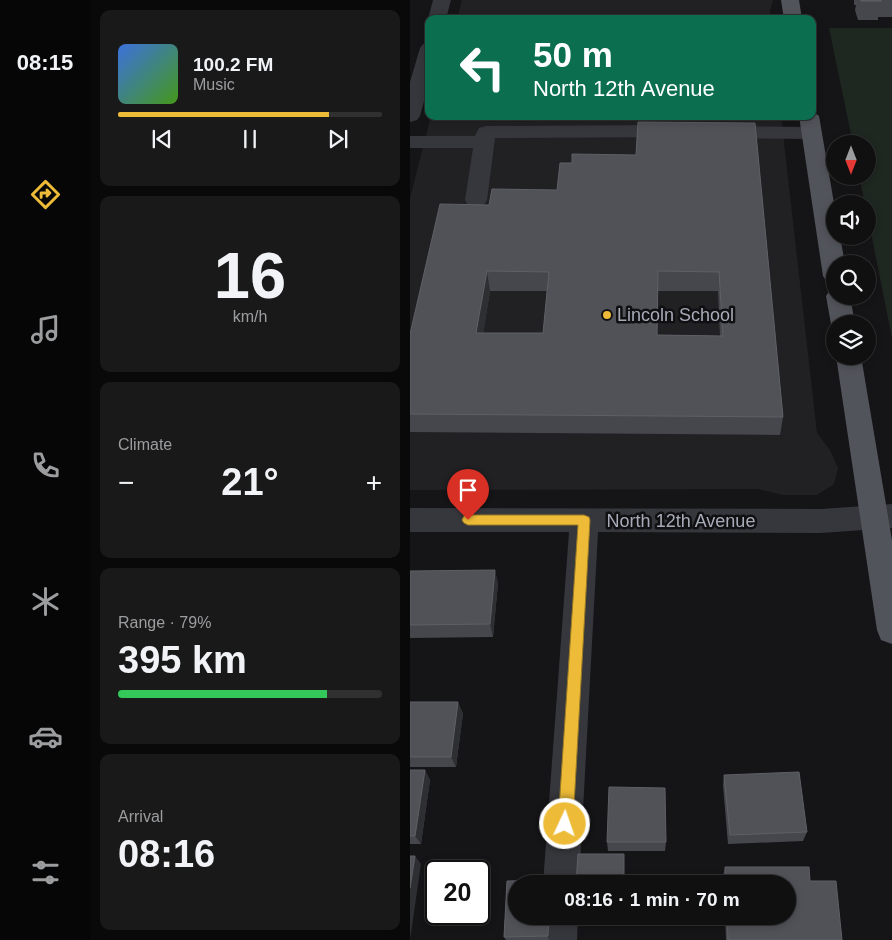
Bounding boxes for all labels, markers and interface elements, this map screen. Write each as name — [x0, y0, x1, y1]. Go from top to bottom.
icon: left — [450, 35, 515, 100]
text: 50 m — [533, 35, 613, 74]
text: 08:15 — [17, 50, 73, 75]
text: 100.2 FM — [193, 54, 273, 75]
text: Music — [193, 76, 235, 93]
text: North 12th Avenue — [533, 76, 715, 101]
icon: previous — [148, 125, 176, 153]
icon: pause — [236, 125, 264, 153]
icon: next — [324, 125, 352, 153]
north arrow — [826, 135, 876, 185]
map controls — [826, 135, 876, 365]
icon: directions — [28, 177, 63, 212]
button: sound — [826, 195, 876, 245]
text: 16 — [214, 239, 286, 312]
button: search — [826, 255, 876, 305]
place label: Lincoln School — [617, 305, 734, 325]
text: km/h — [233, 308, 267, 325]
marker: Lincoln School — [601, 309, 613, 321]
icon: music — [28, 312, 63, 347]
button: layers — [826, 315, 876, 365]
text: Climate — [118, 436, 172, 453]
icon: phone — [28, 448, 63, 483]
text: 21° — [221, 461, 279, 503]
text: − — [118, 467, 134, 498]
text: + — [366, 467, 382, 498]
pin — [447, 469, 489, 520]
icon: arrive — [454, 476, 482, 504]
street label: North 12th Avenue — [607, 511, 755, 531]
icon: climate — [28, 584, 63, 619]
text: Range · 79% — [118, 614, 211, 631]
text: 395 km — [118, 639, 247, 681]
icon: car — [28, 719, 63, 754]
position arrow — [538, 797, 590, 849]
text: Arrival — [118, 808, 163, 825]
text: 08:16 — [118, 833, 215, 875]
icon: filters — [28, 855, 63, 890]
speed limit sign: 20 — [425, 860, 490, 925]
text: 08:16 · 1 min · 70 m — [564, 889, 740, 910]

